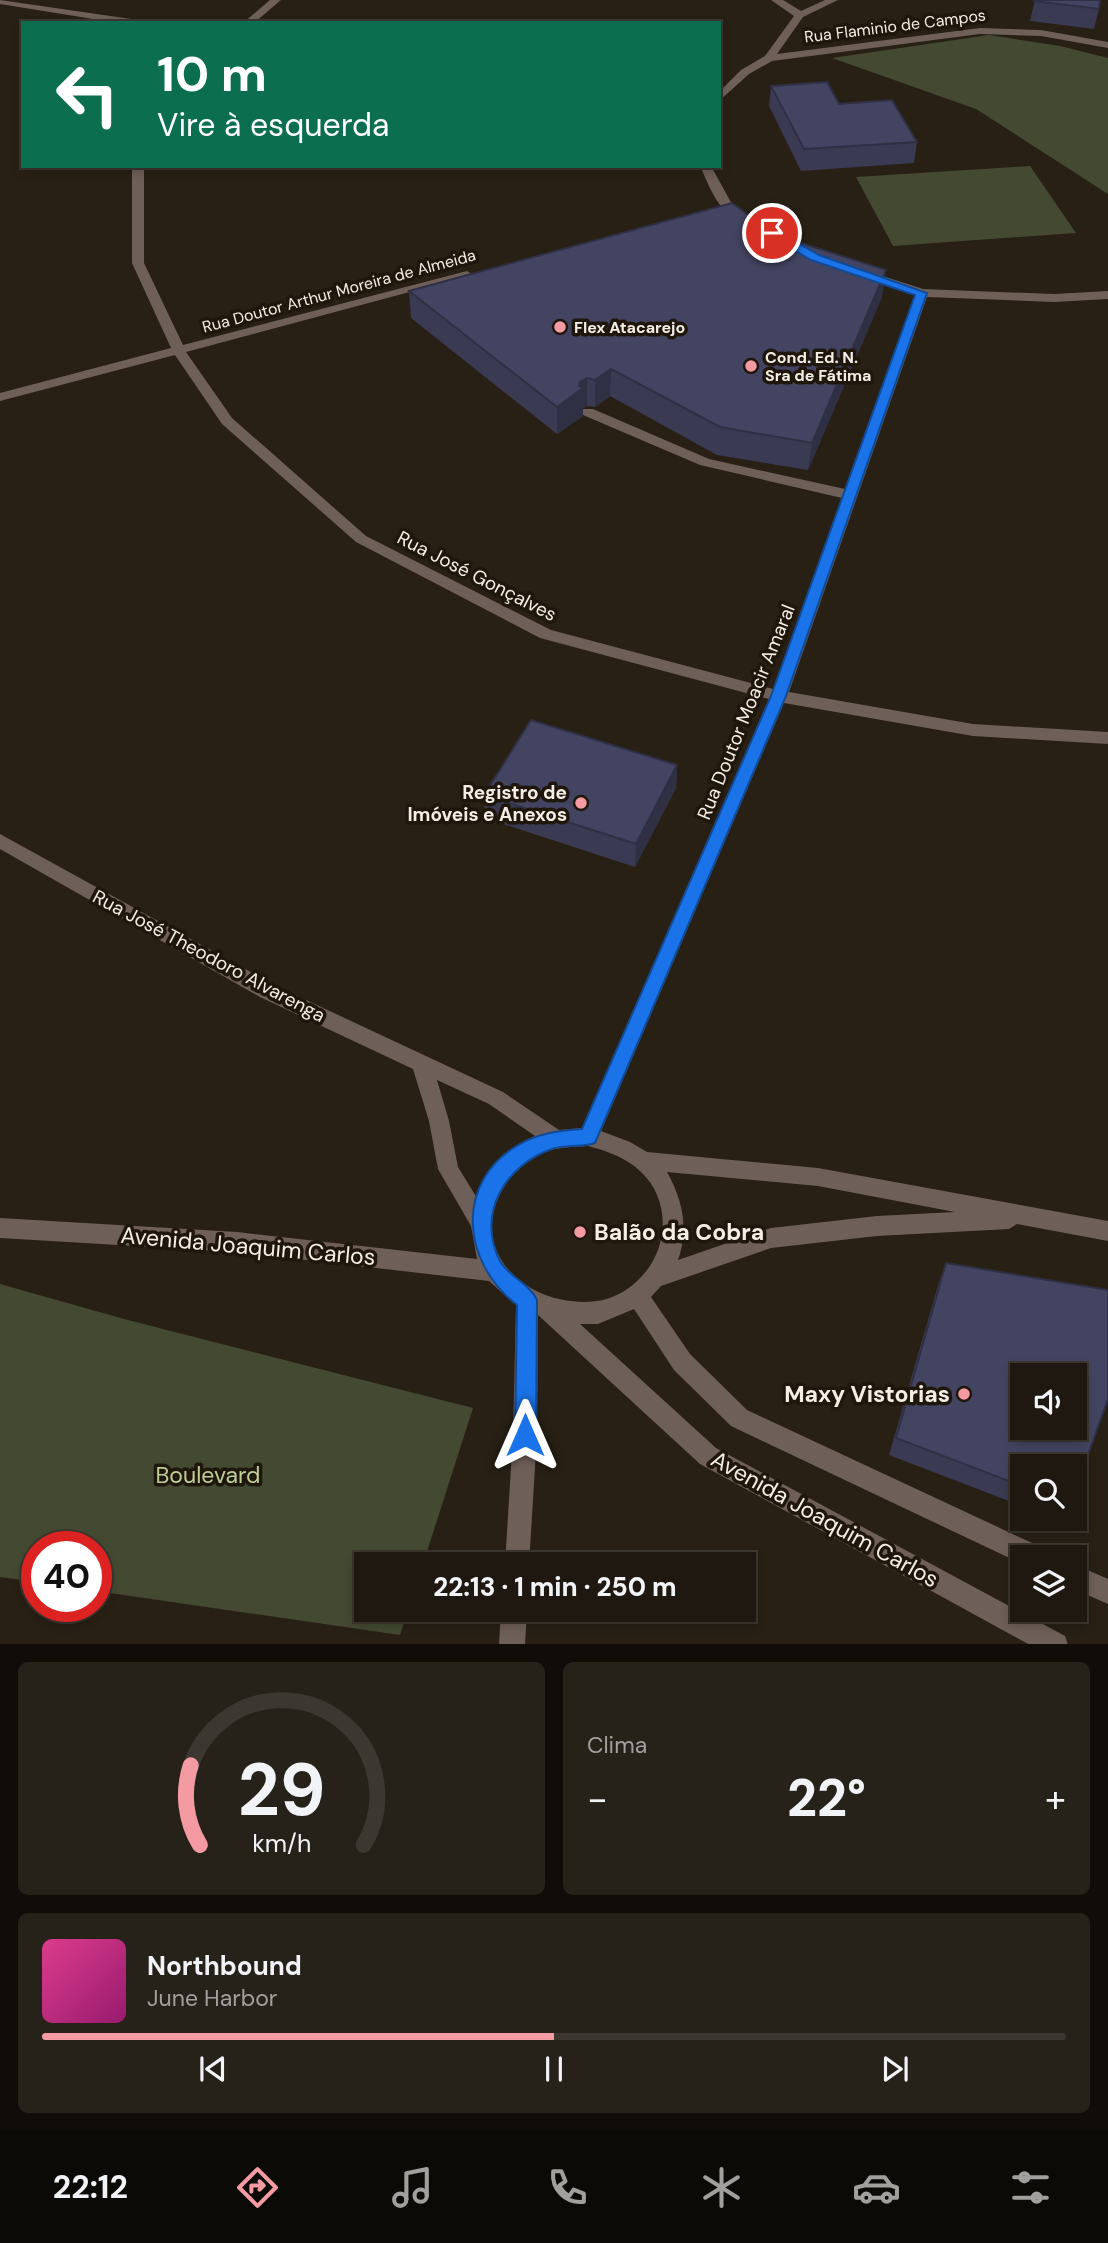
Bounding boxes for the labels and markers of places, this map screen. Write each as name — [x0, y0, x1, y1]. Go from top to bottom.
pin — [742, 203, 802, 263]
place label: Flex Atacarejo — [574, 317, 685, 338]
marker: Flex Atacarejo — [552, 319, 568, 335]
place label: Cond. Ed. N. Sra de Fátima — [765, 347, 871, 386]
marker: Cond. Ed. N. Sra de Fátima — [743, 358, 759, 374]
place label: Registro de Imóveis e Anexos — [407, 780, 567, 827]
marker: Registro de Imóveis e Anexos — [573, 795, 589, 811]
place label: Balão da Cobra — [594, 1217, 764, 1247]
marker: Balão da Cobra — [572, 1224, 588, 1240]
place label: Maxy Vistorias — [784, 1379, 950, 1409]
marker: Maxy Vistorias — [956, 1386, 972, 1402]

